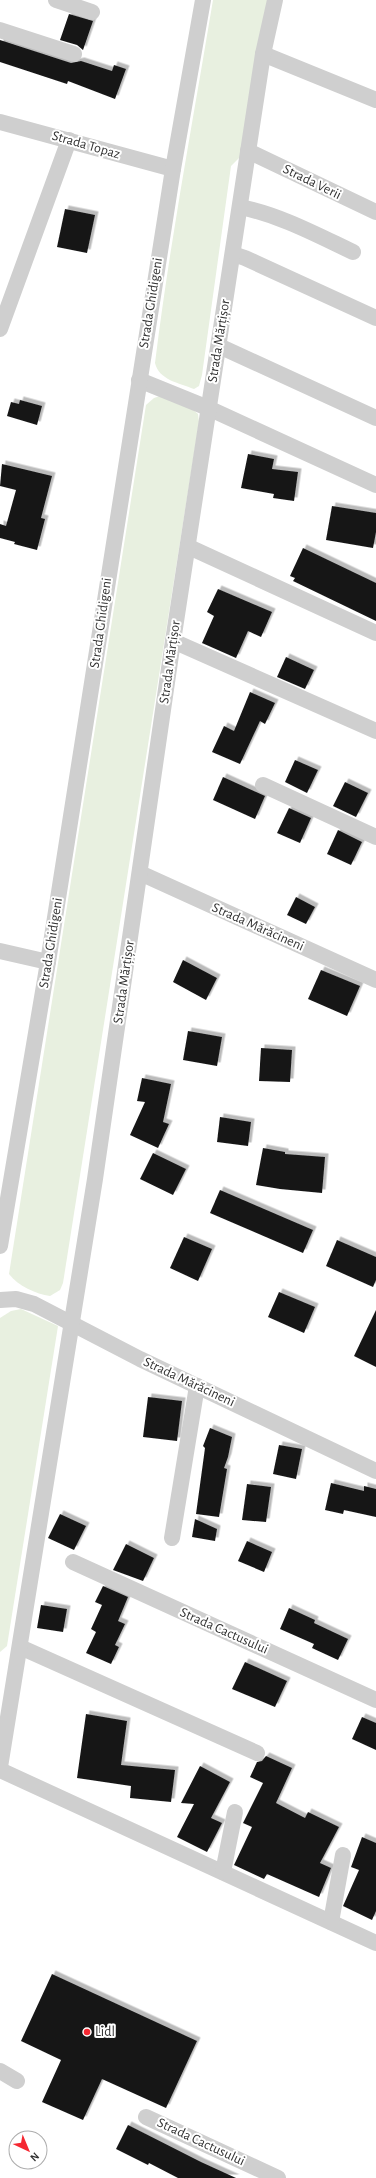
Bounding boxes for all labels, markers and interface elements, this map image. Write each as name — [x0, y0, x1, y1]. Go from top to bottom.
street label: Strada Topaz — [50, 129, 122, 161]
street label: Strada Verii — [281, 162, 343, 202]
street label: Strada Ghidigeni — [137, 257, 165, 349]
street label: Strada Mărțișor — [206, 298, 234, 384]
street label: Strada Ghidigeni — [88, 577, 114, 669]
street label: Strada Mărțișor — [157, 619, 184, 705]
street label: Strada Ghidigeni — [37, 897, 65, 989]
street label: Strada Mărăcineni — [210, 900, 306, 954]
street label: Strada Mărțișor — [111, 939, 138, 1025]
street label: Strada Mărăcineni — [141, 1355, 237, 1409]
street label: Strada Cactusului — [178, 1605, 270, 1657]
place label: Lidl — [95, 2025, 115, 2039]
marker: Lidl — [82, 2027, 92, 2037]
street label: Strada Cactusului — [155, 2116, 247, 2168]
north arrow — [8, 2130, 48, 2170]
text: N — [28, 2150, 41, 2163]

